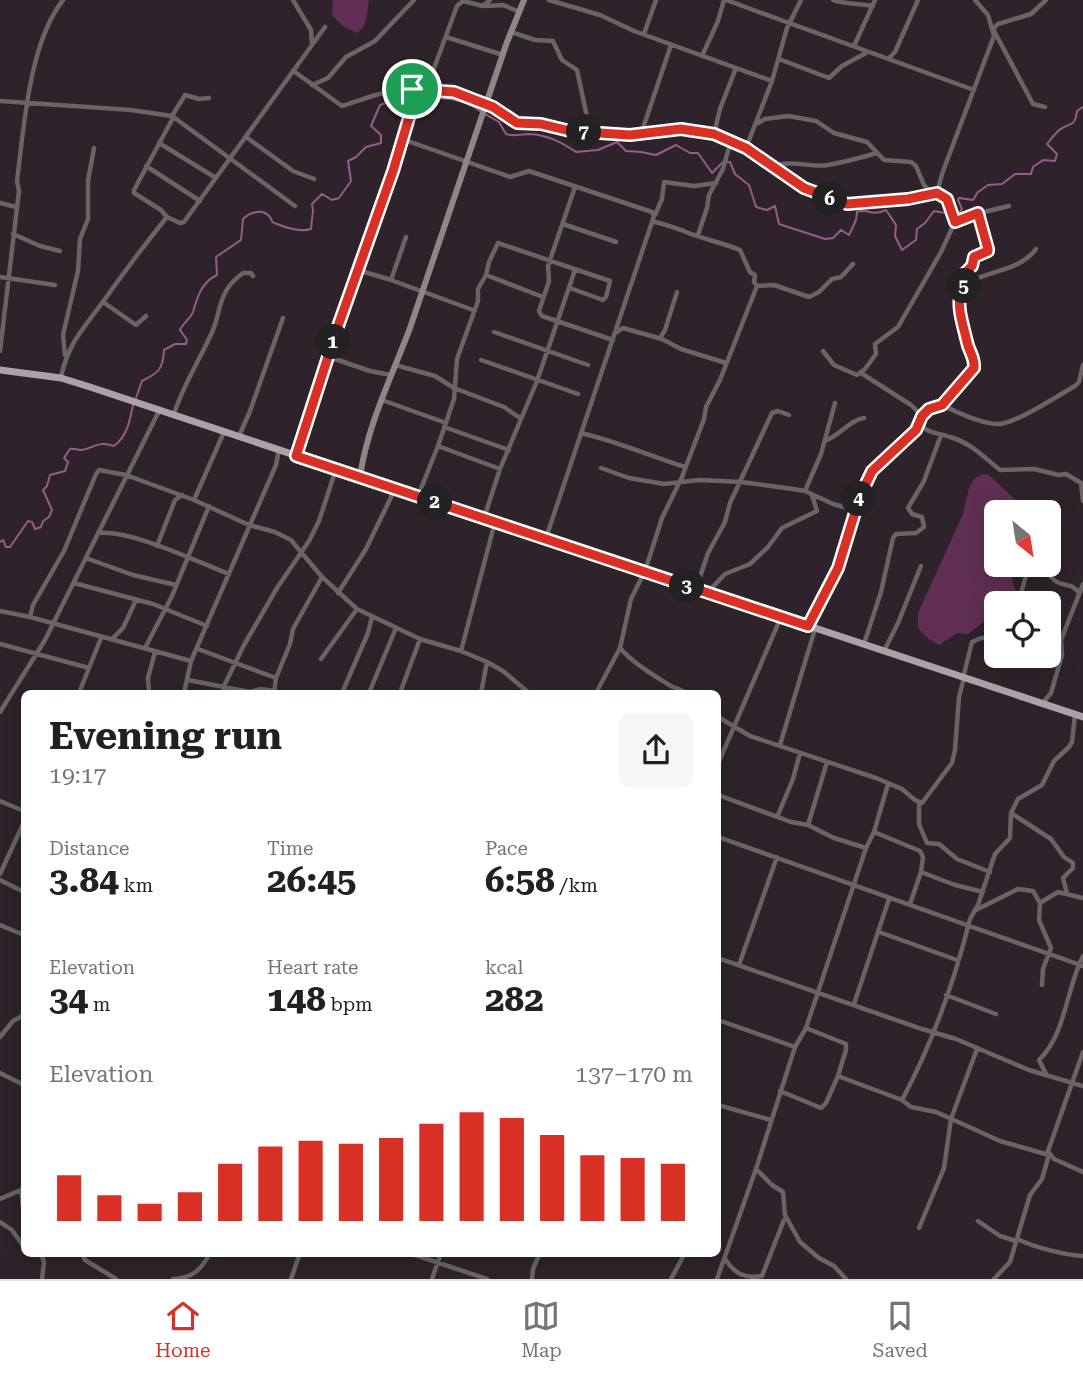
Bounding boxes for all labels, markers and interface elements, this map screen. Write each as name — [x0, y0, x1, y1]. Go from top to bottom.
pin — [382, 59, 442, 119]
icon: arrive — [393, 70, 431, 108]
pin: 7 — [566, 114, 602, 150]
text: 7 — [578, 120, 589, 143]
pin: 6 — [812, 182, 848, 216]
text: 6 — [824, 187, 835, 210]
pin: 5 — [946, 268, 982, 304]
text: 5 — [958, 274, 969, 297]
pin: 1 — [316, 324, 350, 360]
text: 1 — [327, 330, 338, 353]
pin: 4 — [842, 482, 876, 516]
pin: 2 — [418, 484, 452, 520]
text: 4 — [853, 487, 864, 510]
text: 2 — [429, 490, 440, 513]
north arrow — [984, 500, 1060, 578]
map controls — [984, 500, 1061, 668]
pin: 3 — [670, 568, 704, 604]
text: 3 — [681, 574, 692, 597]
button: locate — [984, 591, 1061, 668]
button: share — [619, 713, 693, 787]
text: Evening run — [49, 714, 282, 758]
text: 19:17 — [49, 762, 106, 789]
text: Distance — [49, 837, 129, 860]
text: Time — [267, 837, 314, 860]
text: Pace — [485, 837, 528, 860]
text: 3.84 — [49, 860, 119, 901]
text: 26:45 — [267, 860, 356, 901]
text: 6:58 — [485, 860, 555, 901]
text: km — [119, 874, 153, 897]
text: /km — [555, 874, 598, 897]
text: Elevation — [49, 956, 135, 979]
text: Heart rate — [267, 956, 358, 979]
text: kcal — [485, 956, 523, 979]
text: 34 — [49, 979, 88, 1020]
text: 148 — [267, 979, 326, 1020]
text: 282 — [485, 979, 544, 1020]
text: m — [88, 993, 110, 1016]
text: bpm — [326, 993, 373, 1016]
text: Elevation — [49, 1061, 153, 1088]
text: 137–170 m — [575, 1061, 693, 1088]
tab: Home — [155, 1297, 210, 1362]
tab: Map — [521, 1297, 562, 1362]
tab: Saved — [873, 1297, 928, 1362]

